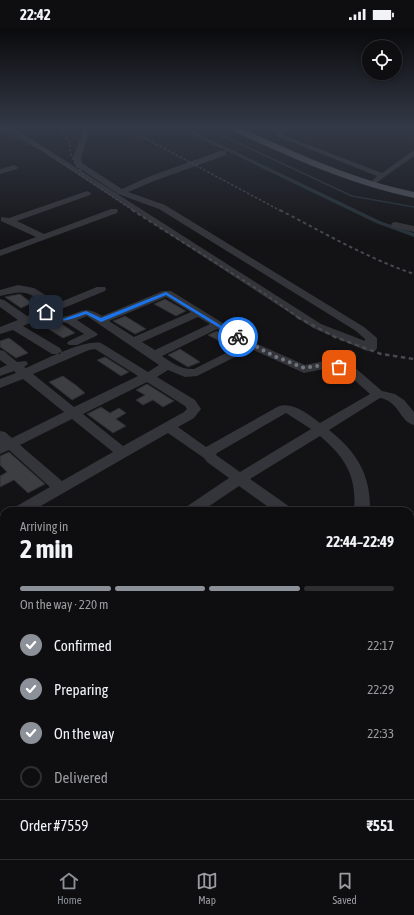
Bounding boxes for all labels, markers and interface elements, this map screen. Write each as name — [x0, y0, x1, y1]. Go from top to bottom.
text: 22:42 — [20, 6, 51, 23]
map controls — [362, 40, 402, 80]
button: locate — [362, 40, 402, 80]
pin — [29, 295, 63, 329]
icon: home — [35, 301, 57, 323]
courier — [218, 317, 258, 357]
icon: bike — [227, 326, 249, 348]
pin — [322, 350, 356, 384]
icon: bag — [328, 356, 350, 378]
text: Arriving in — [20, 519, 68, 534]
text: 22:44–22:49 — [326, 533, 394, 550]
text: 2 min — [20, 534, 73, 564]
text: On the way · 220 m — [20, 597, 108, 612]
icon: check — [20, 634, 42, 656]
text: Confirmed — [54, 637, 112, 654]
text: 22:17 — [367, 638, 394, 653]
icon: check — [20, 678, 42, 700]
text: Preparing — [54, 681, 108, 698]
text: 22:29 — [367, 682, 394, 697]
icon: check — [20, 722, 42, 744]
text: On the way — [54, 725, 115, 742]
text: 22:33 — [367, 726, 394, 741]
text: Delivered — [54, 769, 108, 786]
text: Order #7559 — [20, 817, 88, 834]
text: ₹551 — [366, 817, 394, 834]
tab: Home — [57, 870, 82, 906]
tab: Map — [196, 870, 218, 906]
tab: Saved — [332, 870, 357, 906]

